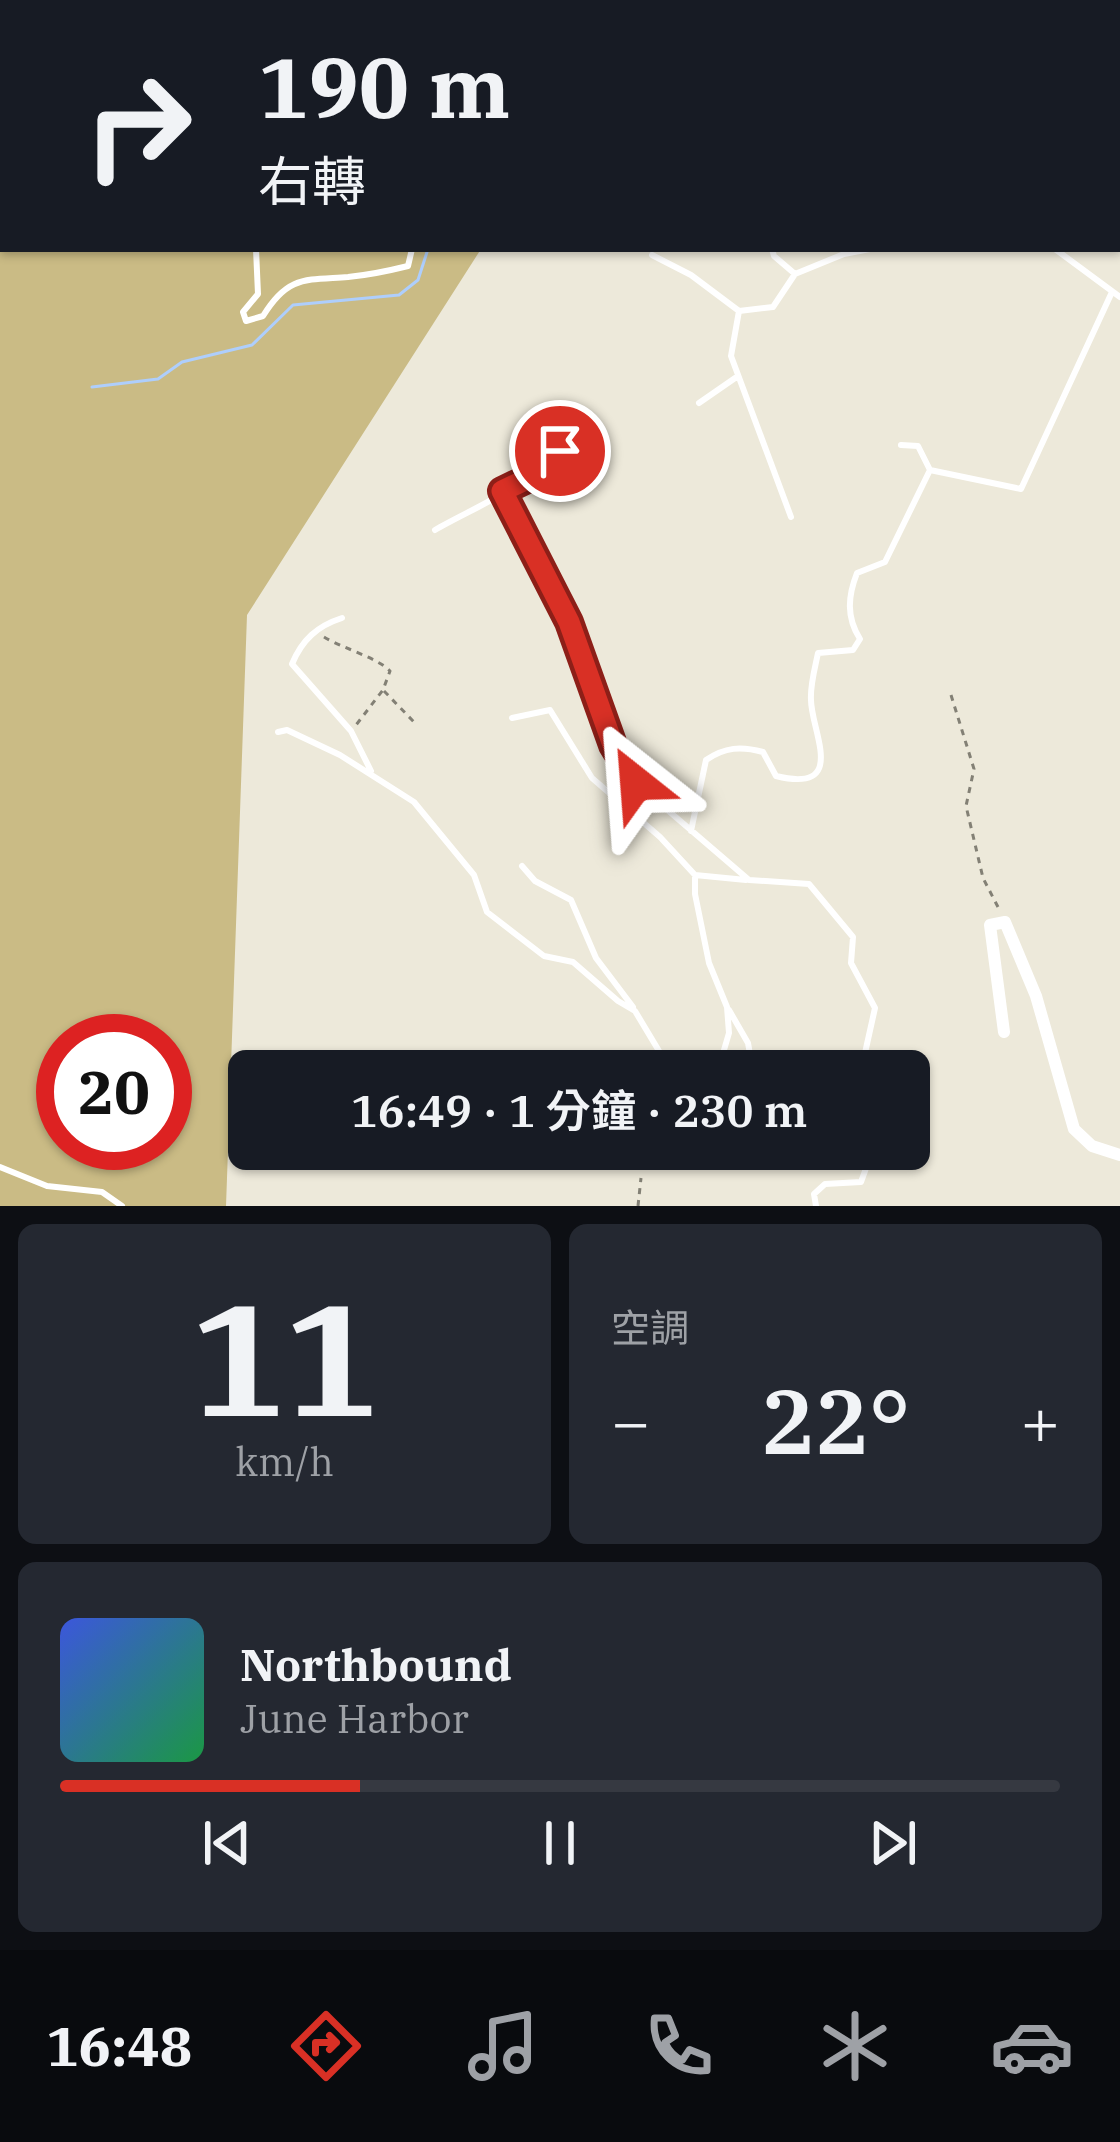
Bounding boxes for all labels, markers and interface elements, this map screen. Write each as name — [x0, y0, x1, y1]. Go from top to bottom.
text: 190 m — [258, 32, 510, 141]
icon: right — [60, 48, 216, 204]
text: 右轉 — [258, 146, 366, 216]
pin — [509, 400, 611, 502]
icon: arrive — [527, 418, 593, 484]
position arrow — [573, 720, 699, 846]
speed limit sign: 20 — [36, 1014, 192, 1170]
text: 16:49 · 1 分鐘 · 230 m — [351, 1081, 807, 1139]
text: 11 — [191, 1256, 378, 1459]
text: 空調 — [611, 1302, 689, 1353]
text: 22° — [760, 1362, 911, 1479]
text: − — [611, 1378, 651, 1464]
text: + — [1020, 1378, 1060, 1464]
text: km/h — [235, 1436, 334, 1487]
text: Northbound — [240, 1635, 512, 1693]
text: June Harbor — [240, 1693, 469, 1744]
icon: previous — [194, 1810, 260, 1876]
icon: pause — [527, 1810, 593, 1876]
icon: next — [860, 1810, 926, 1876]
icon: directions — [284, 2004, 368, 2088]
icon: music — [461, 2004, 545, 2088]
icon: phone — [637, 2004, 721, 2088]
icon: climate — [813, 2004, 897, 2088]
icon: car — [990, 2004, 1074, 2088]
text: 16:48 — [46, 2011, 192, 2081]

